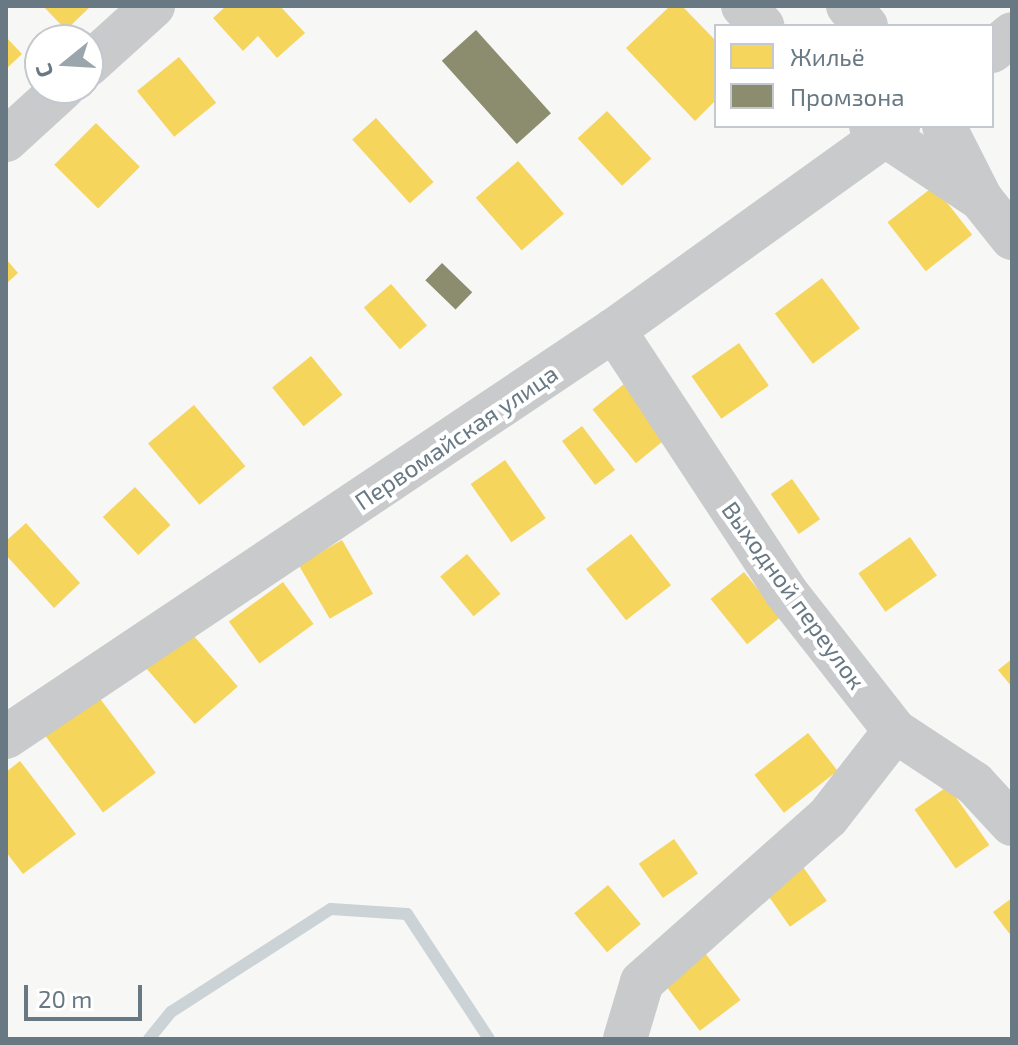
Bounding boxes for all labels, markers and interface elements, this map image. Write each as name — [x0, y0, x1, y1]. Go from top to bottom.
north arrow — [24, 24, 104, 104]
legend — [714, 24, 994, 128]
text: Жильё — [790, 42, 865, 71]
text: С — [29, 61, 57, 81]
text: Промзона — [790, 82, 905, 111]
street label: Первомайская улица — [349, 358, 563, 516]
street label: Выходной переулок — [716, 496, 872, 694]
scale bar — [28, 969, 146, 1019]
text: 20 m — [38, 984, 92, 1013]

